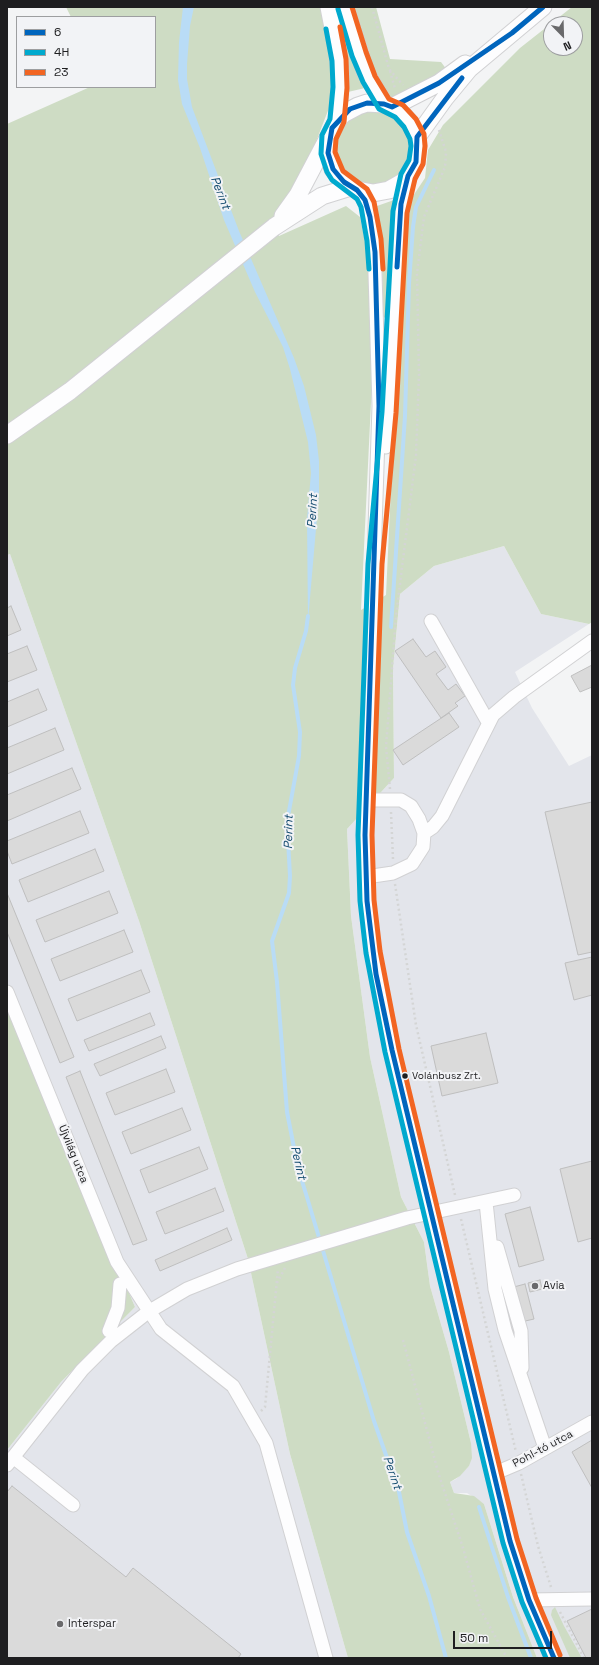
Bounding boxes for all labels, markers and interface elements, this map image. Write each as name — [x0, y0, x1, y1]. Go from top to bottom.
legend — [16, 16, 156, 88]
north arrow — [543, 16, 583, 56]
text: 6 — [54, 24, 61, 40]
text: N — [561, 38, 573, 54]
text: 4H — [54, 44, 69, 60]
text: 23 — [54, 64, 68, 80]
water label: Perint — [207, 174, 233, 212]
water label: Perint — [305, 494, 321, 528]
water label: Perint — [282, 815, 296, 849]
place label: Volánbusz Zrt. — [412, 1070, 481, 1082]
marker: Volánbusz Zrt. — [400, 1071, 410, 1081]
street label: Újvilág utca — [55, 1123, 91, 1185]
water label: Perint — [287, 1145, 309, 1181]
place label: Avia — [543, 1279, 565, 1293]
marker: Avia — [530, 1281, 540, 1291]
street label: Pohl-tó utca — [511, 1428, 575, 1470]
water label: Perint — [380, 1454, 404, 1492]
place label: Interspar — [68, 1617, 116, 1631]
marker: Interspar — [55, 1619, 65, 1629]
scale bar — [455, 1623, 554, 1649]
text: 50 m — [460, 1630, 488, 1646]

